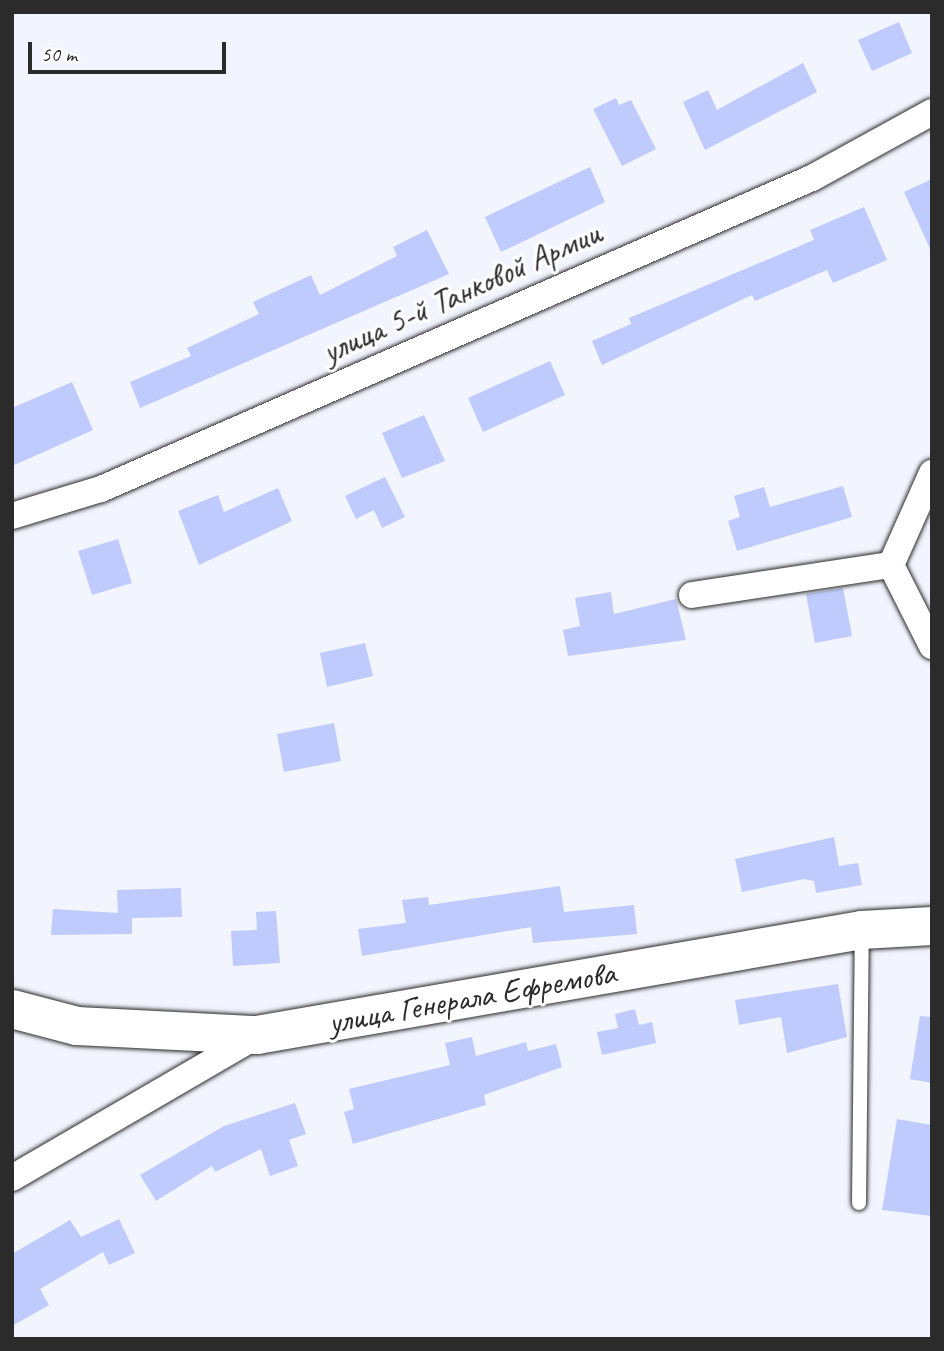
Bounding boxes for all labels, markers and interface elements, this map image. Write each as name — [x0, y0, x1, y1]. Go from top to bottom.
scale bar — [32, 28, 229, 72]
text: 50 m — [41, 41, 77, 67]
street label: улица 5-й Танковой Армии — [316, 214, 608, 372]
street label: улица Генерала Ефремова — [327, 954, 617, 1042]

